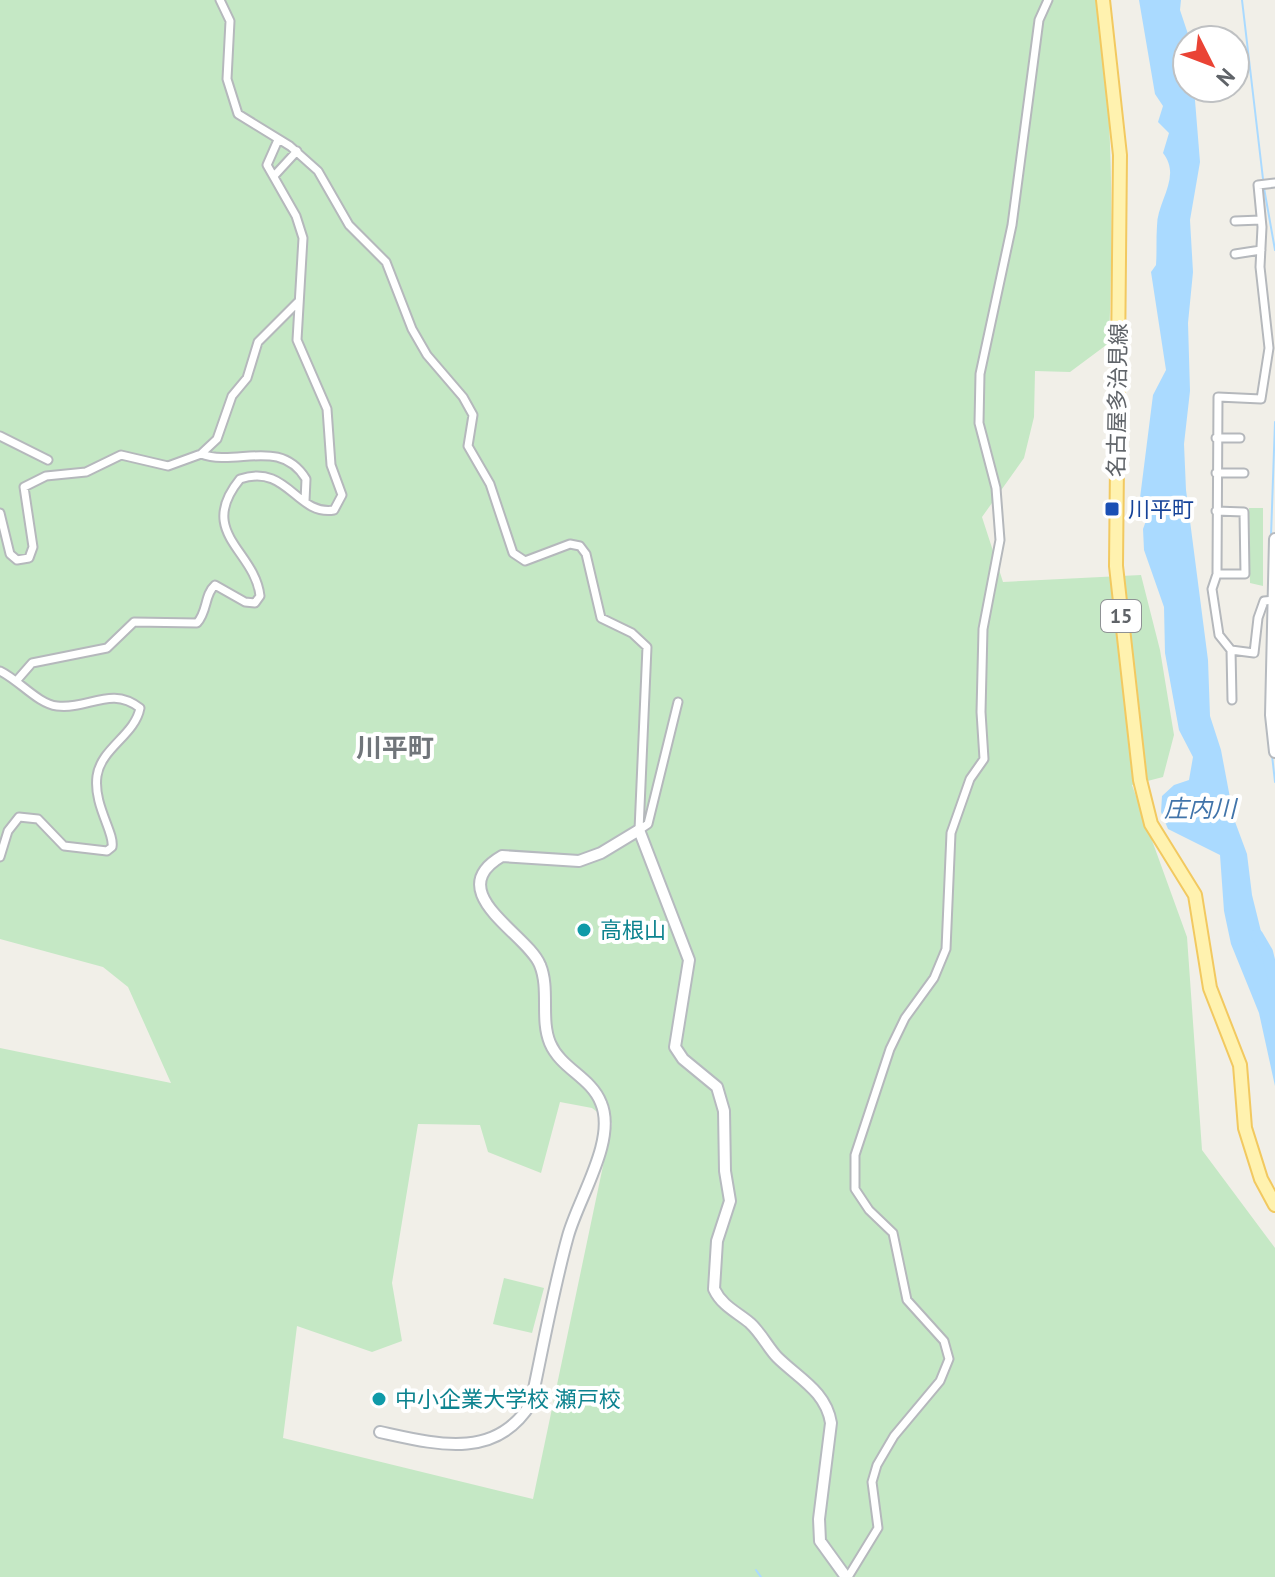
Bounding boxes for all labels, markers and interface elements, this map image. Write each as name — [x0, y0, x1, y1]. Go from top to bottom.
north arrow — [1171, 24, 1251, 104]
text: N — [1211, 63, 1241, 92]
street label: 名古屋多治見線 — [1102, 323, 1132, 477]
place label: 川平町 — [1128, 495, 1194, 523]
marker: 川平町 — [1103, 500, 1121, 518]
road number: 15 — [1101, 600, 1141, 632]
district label: 川平町 — [356, 731, 434, 764]
water label: 庄内川 — [1164, 793, 1239, 824]
place label: 高根山 — [600, 916, 666, 944]
marker: 高根山 — [575, 921, 593, 939]
place label: 中小企業大学校 瀬戸校 — [395, 1385, 621, 1413]
marker: 中小企業大学校 瀬戸校 — [370, 1390, 388, 1408]

